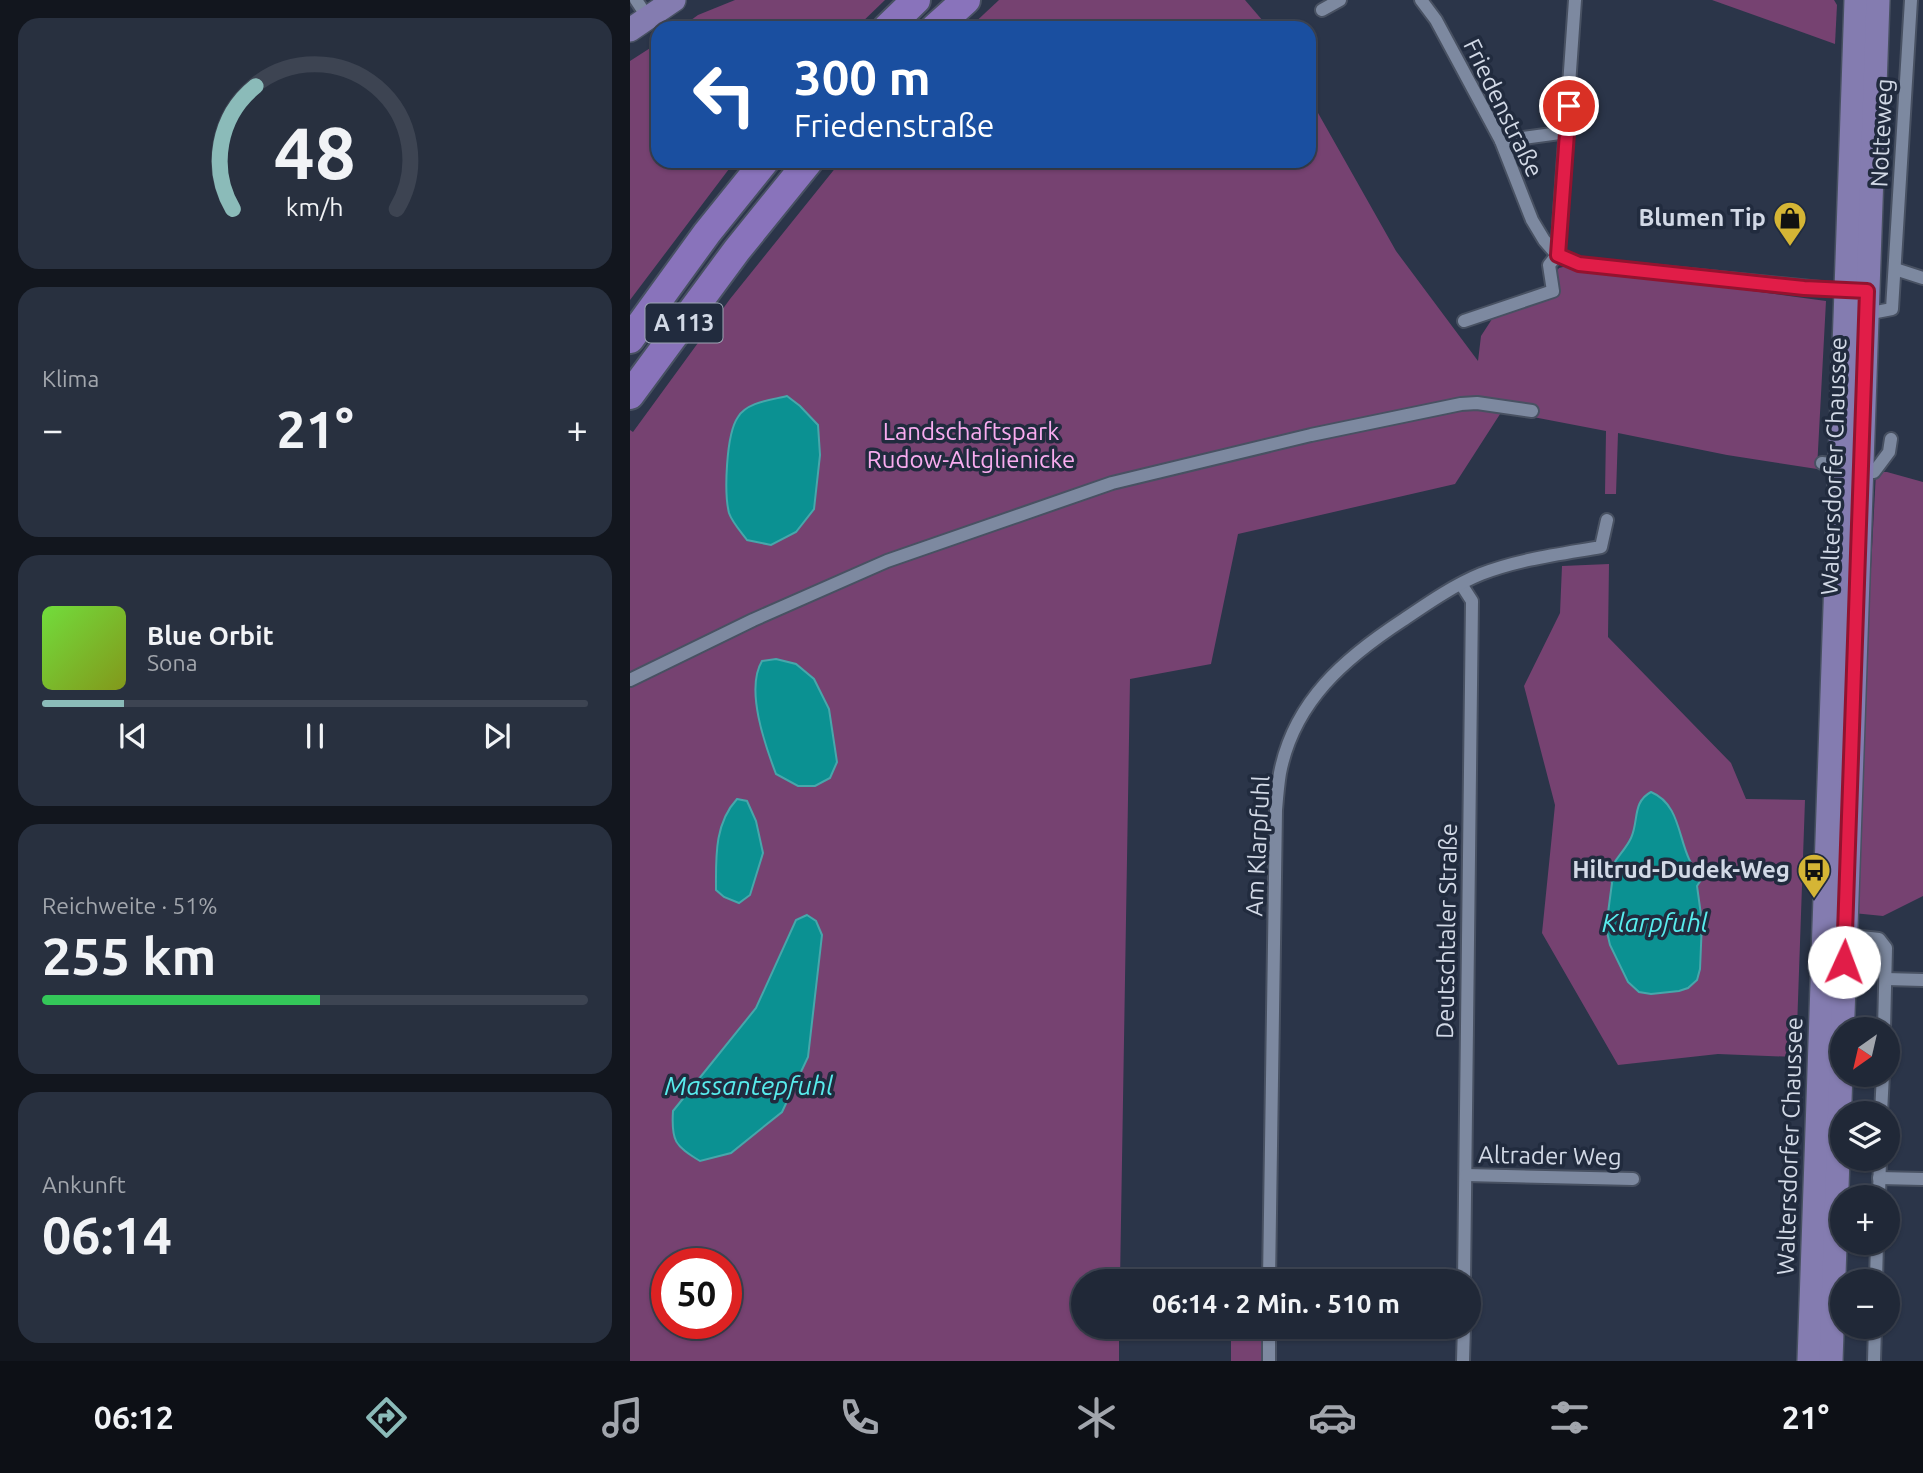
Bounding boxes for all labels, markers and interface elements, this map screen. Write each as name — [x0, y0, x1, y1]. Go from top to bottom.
street label: Friedenstraße — [1458, 34, 1549, 181]
icon: left — [679, 49, 770, 140]
text: 300 m — [794, 49, 931, 104]
pin — [1539, 76, 1599, 136]
street label: Notteweg — [1865, 78, 1898, 188]
icon: arrive — [1550, 87, 1588, 125]
text: Friedenstraße — [794, 107, 994, 143]
text: 48 — [274, 112, 356, 194]
text: km/h — [286, 193, 344, 221]
shop icon: Blumen Tip — [1771, 199, 1809, 248]
place label: Blumen Tip — [1638, 204, 1766, 231]
road number: A 113 — [646, 304, 722, 342]
street label: Waltersdorfer Chaussee — [1815, 336, 1852, 596]
text: Klima — [42, 366, 99, 391]
text: 21° — [276, 400, 354, 458]
text: − — [42, 408, 63, 450]
text: + — [567, 408, 588, 450]
park label: Landschaftspark Rudow-Altglienicke — [867, 418, 1075, 473]
text: Blue Orbit — [147, 621, 274, 650]
text: Sona — [147, 650, 197, 675]
icon: previous — [114, 717, 152, 755]
icon: pause — [296, 717, 334, 755]
icon: next — [478, 717, 516, 755]
street label: Am Klarpfuhl — [1240, 775, 1275, 917]
street label: Deutschtaler Straße — [1431, 823, 1462, 1039]
bus stop icon: Hiltrud-Dudek-Weg — [1795, 851, 1833, 900]
place label: Hiltrud-Dudek-Weg — [1572, 856, 1790, 883]
text: Reichweite · 51% — [42, 893, 218, 918]
water label: Klarpfuhl — [1602, 908, 1708, 937]
position arrow — [1807, 925, 1881, 999]
text: 255 km — [42, 927, 216, 985]
street label: Waltersdorfer Chaussee — [1771, 1016, 1808, 1276]
north arrow — [1830, 1017, 1900, 1087]
map controls — [1830, 1017, 1900, 1339]
water label: Massantepfuhl — [664, 1071, 834, 1100]
button: layers — [1830, 1101, 1900, 1171]
street label: Altrader Weg — [1478, 1141, 1622, 1170]
text: Ankunft — [42, 1172, 126, 1197]
button: + — [1830, 1185, 1900, 1255]
text: 06:14 — [42, 1206, 172, 1264]
speed limit sign: 50 — [651, 1248, 742, 1339]
button: − — [1830, 1269, 1900, 1339]
text: 06:14 · 2 Min. · 510 m — [1152, 1289, 1400, 1318]
icon: directions — [362, 1393, 411, 1442]
icon: music — [598, 1393, 647, 1442]
icon: phone — [835, 1393, 884, 1442]
icon: climate — [1072, 1393, 1121, 1442]
icon: car — [1308, 1393, 1357, 1442]
icon: filters — [1545, 1393, 1594, 1442]
text: 06:12 — [94, 1399, 174, 1435]
text: 21° — [1782, 1399, 1829, 1435]

